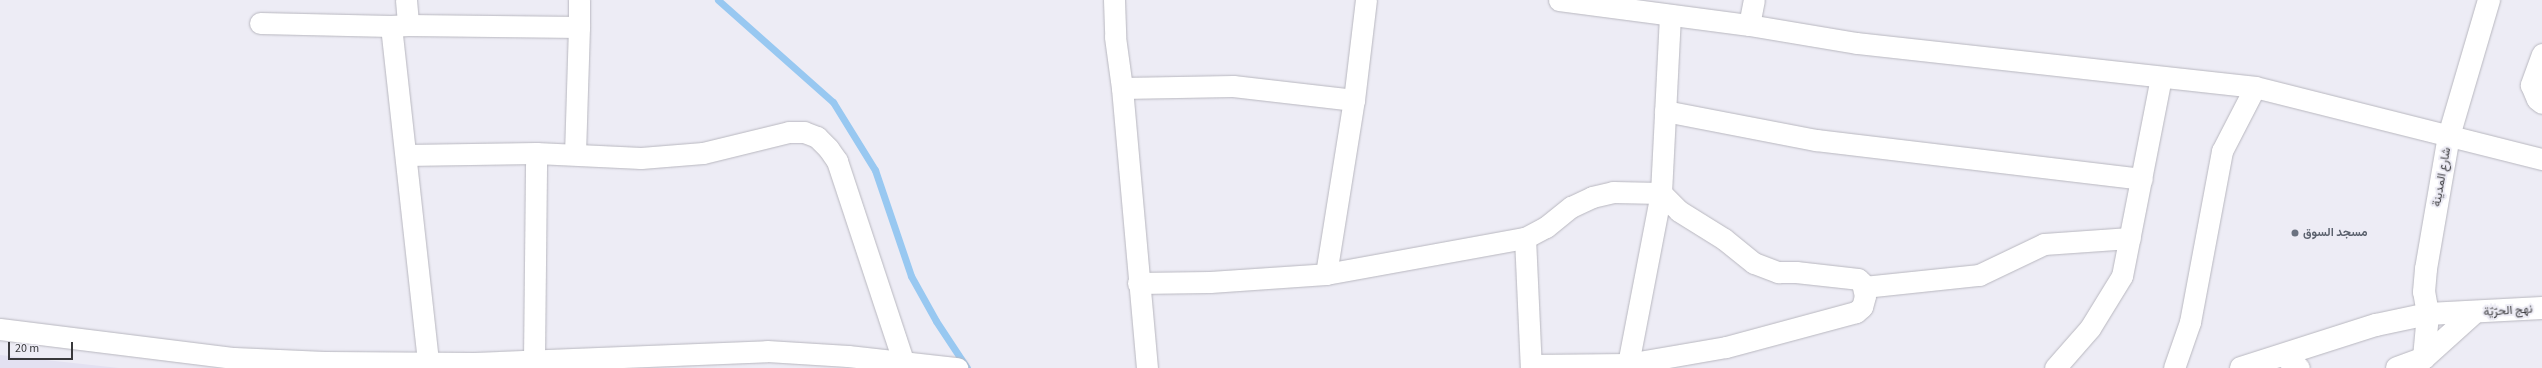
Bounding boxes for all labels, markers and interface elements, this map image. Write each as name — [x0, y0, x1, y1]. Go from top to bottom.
street label: شارع المدينة — [2430, 146, 2454, 208]
place label: مسجد السوق — [2303, 226, 2368, 240]
marker: مسجد السوق — [2290, 228, 2300, 238]
street label: نهج الحرّيّة — [2483, 302, 2533, 320]
scale bar — [10, 334, 75, 360]
text: 20 m — [15, 340, 39, 357]

